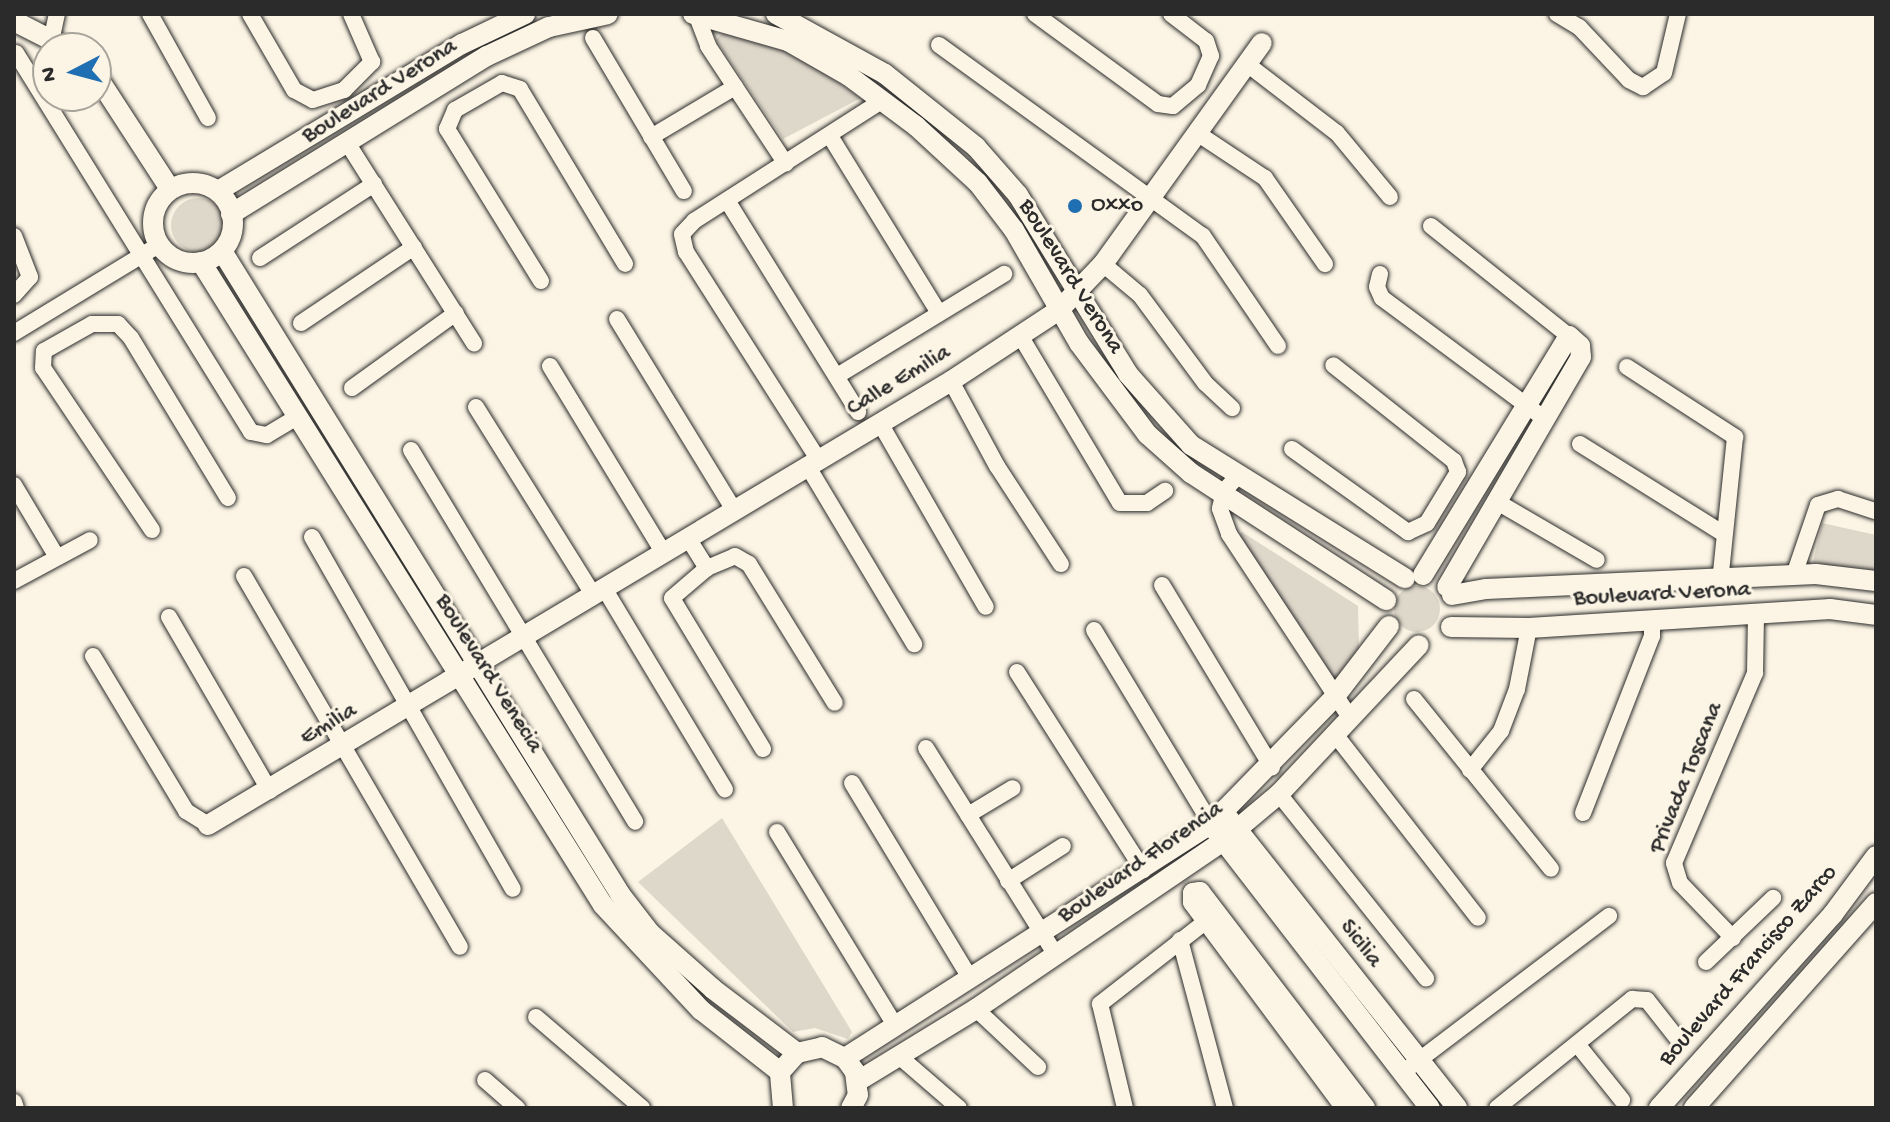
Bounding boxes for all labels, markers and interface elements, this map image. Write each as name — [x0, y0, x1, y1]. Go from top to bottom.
north arrow — [32, 32, 112, 112]
street label: Boulevard Verona — [297, 33, 463, 151]
text: N — [36, 66, 64, 83]
place label: Oxxo — [1091, 192, 1143, 220]
street label: Boulevard Verona — [1011, 194, 1129, 360]
marker: Oxxo — [1066, 197, 1084, 215]
street label: Calle Emilia — [842, 339, 956, 423]
street label: Boulevard Verona — [1573, 576, 1751, 614]
street label: Boulevard Venecia — [428, 589, 548, 759]
street label: Emilia — [295, 697, 363, 753]
street label: Privada Toscana — [1644, 698, 1730, 858]
street label: Boulevard Florencia — [1053, 795, 1229, 931]
street label: Boulevard Francisco Zarco — [1654, 859, 1844, 1073]
street label: Sicilia — [1332, 914, 1388, 974]

